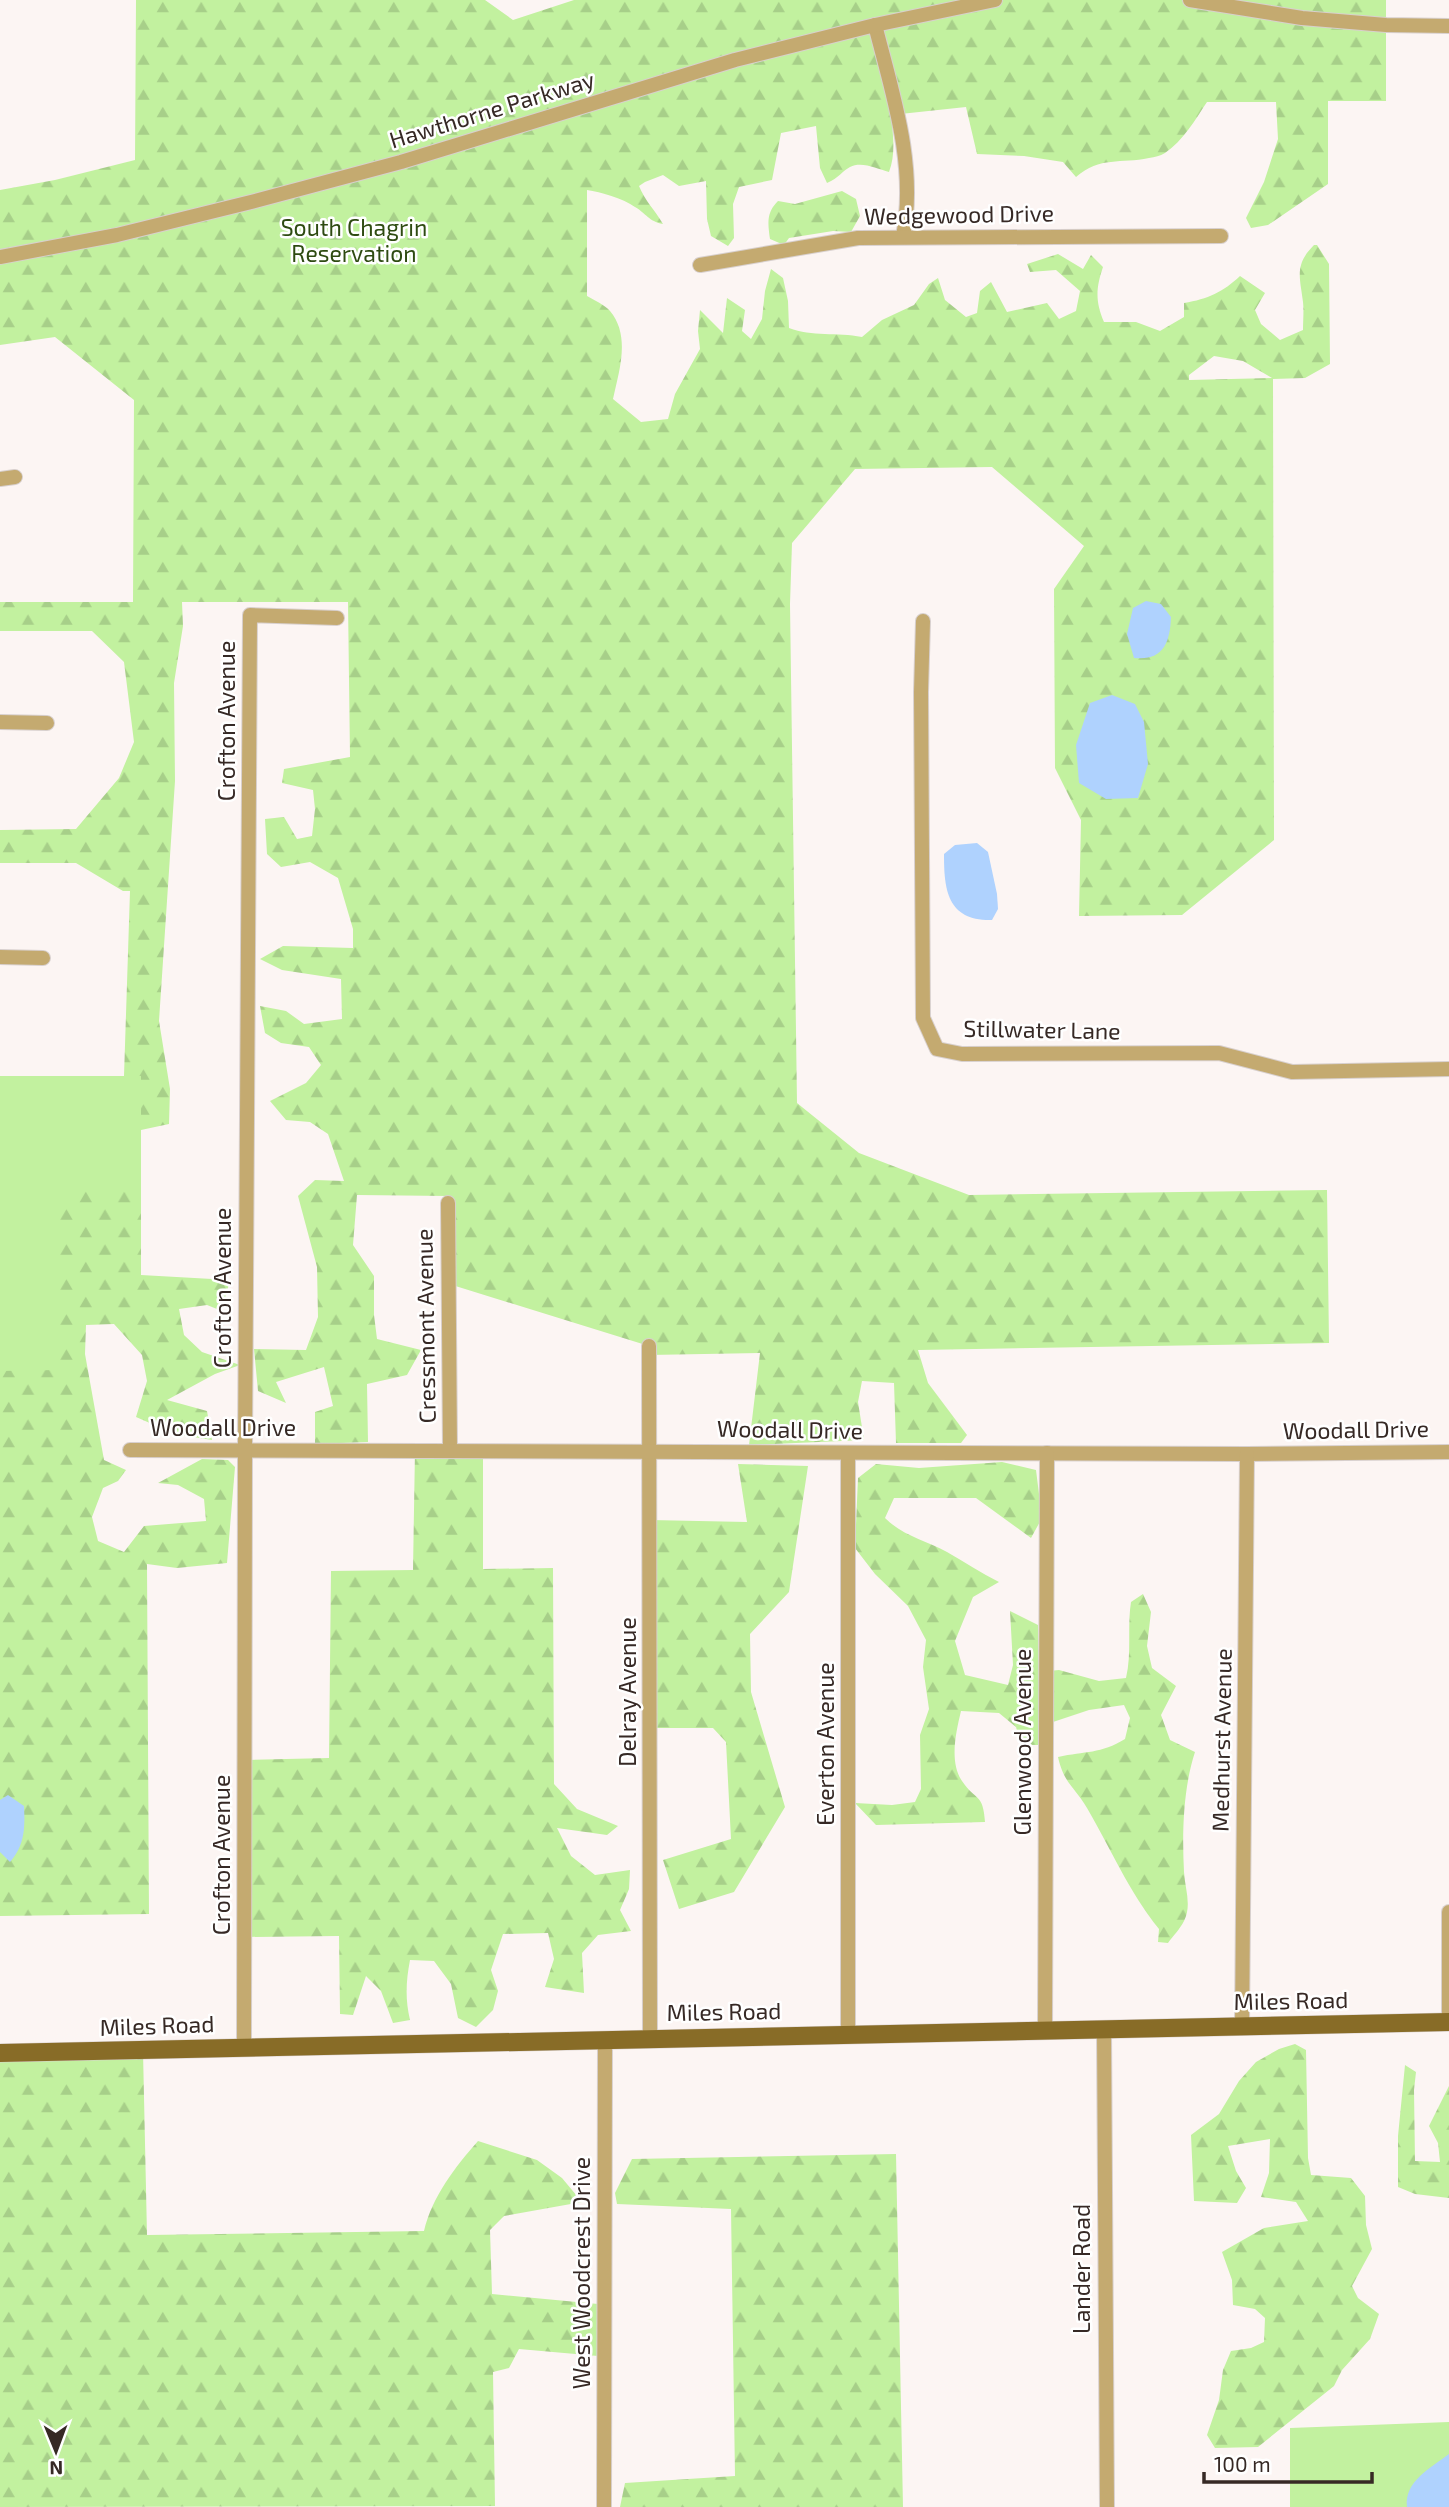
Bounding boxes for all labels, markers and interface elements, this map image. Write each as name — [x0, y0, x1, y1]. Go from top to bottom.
street label: Hawthorne Parkway — [386, 65, 598, 154]
street label: Wedgewood Drive — [864, 198, 1054, 230]
park label: South Chagrin Reservation — [281, 213, 427, 267]
street label: Crofton Avenue — [212, 641, 240, 801]
street label: Stillwater Lane — [963, 1014, 1121, 1044]
street label: Crofton Avenue — [208, 1208, 236, 1368]
street label: Cressmont Avenue — [409, 1228, 441, 1424]
street label: Woodall Drive — [150, 1413, 296, 1441]
street label: Woodall Drive — [717, 1414, 863, 1444]
street label: Woodall Drive — [1283, 1414, 1429, 1444]
street label: Delray Avenue — [613, 1617, 641, 1767]
street label: Medhurst Avenue — [1205, 1648, 1237, 1832]
street label: Glenwood Avenue — [1008, 1649, 1036, 1835]
street label: Everton Avenue — [811, 1662, 839, 1826]
street label: Crofton Avenue — [207, 1775, 235, 1935]
street label: Miles Road — [1233, 1985, 1349, 2015]
street label: Miles Road — [666, 1996, 782, 2026]
street label: Miles Road — [99, 2009, 215, 2041]
street label: West Woodcrest Drive — [567, 2157, 595, 2389]
street label: Lander Road — [1067, 2204, 1095, 2334]
north arrow — [21, 2416, 91, 2486]
scale bar — [1204, 2440, 1372, 2484]
text: 100 m — [1214, 2451, 1271, 2476]
text: N — [49, 2457, 63, 2480]

